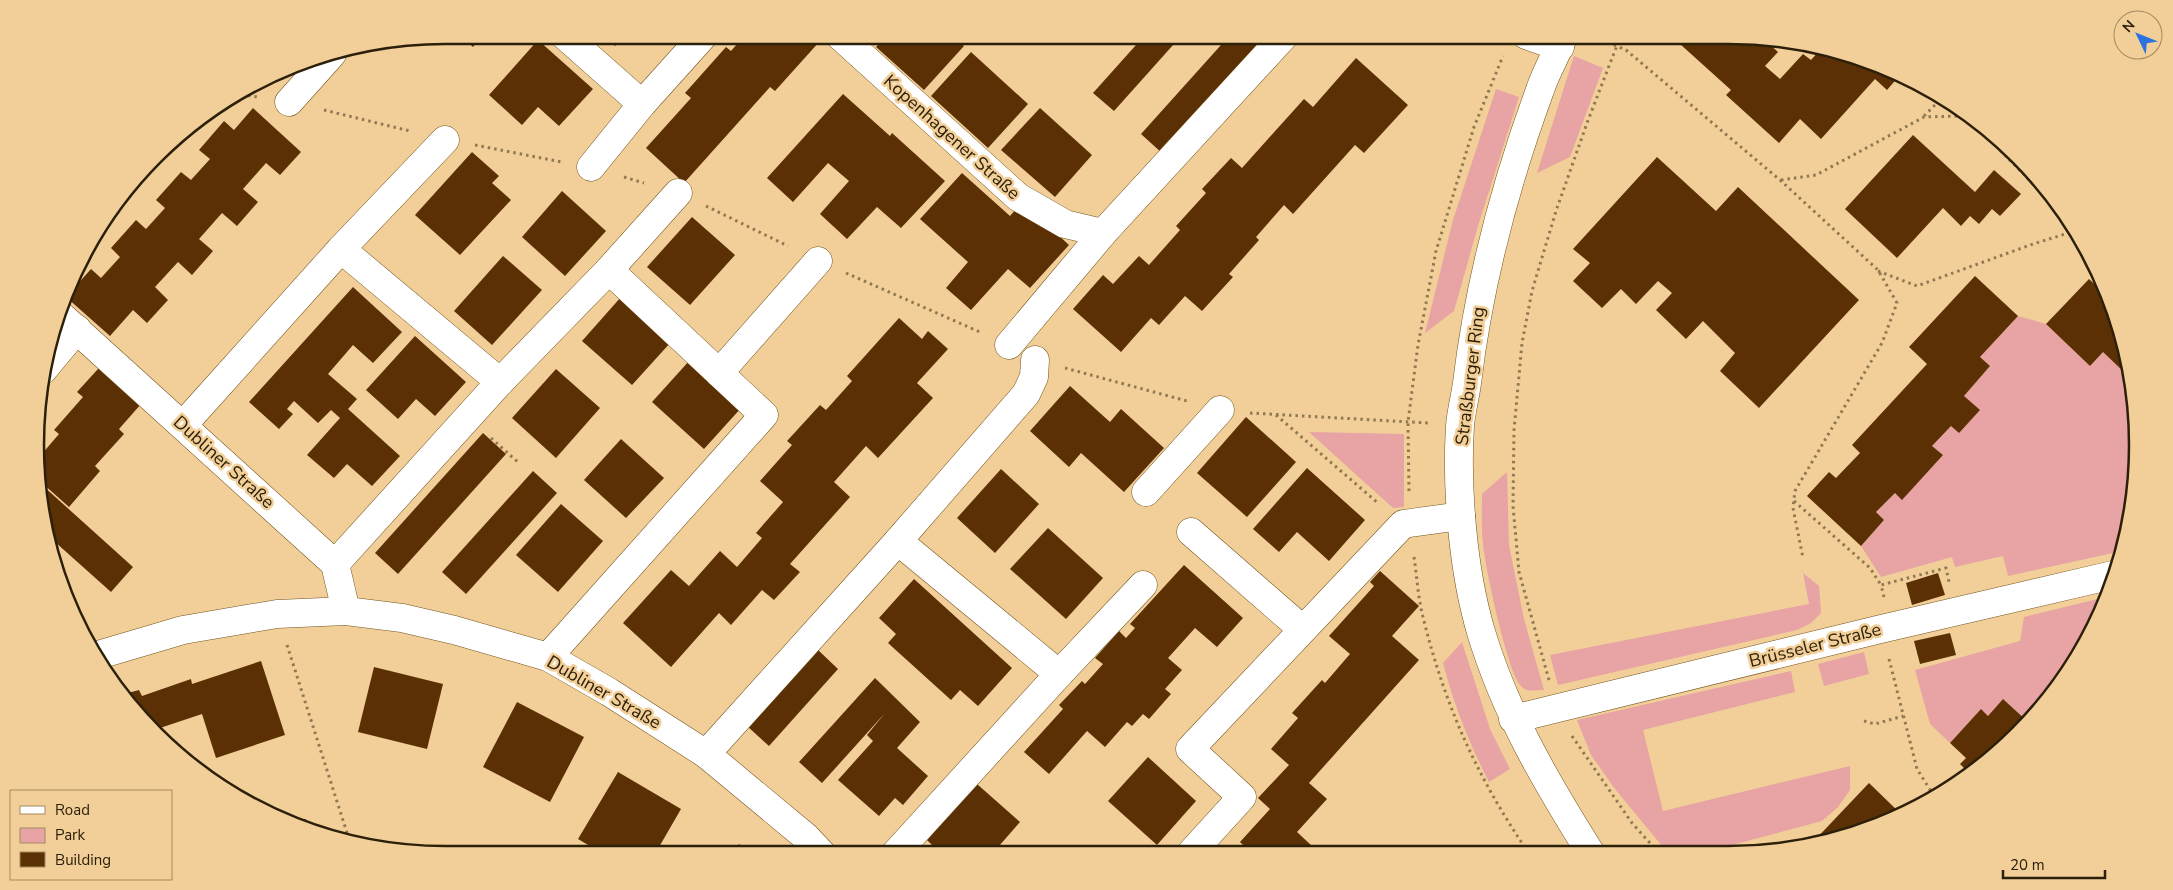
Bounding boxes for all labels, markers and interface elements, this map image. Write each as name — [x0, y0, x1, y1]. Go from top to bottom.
north arrow — [2113, 10, 2163, 60]
text: N — [2118, 16, 2139, 37]
street label: Kopenhagener Straße — [879, 69, 1025, 205]
street label: Straßburger Ring — [1450, 305, 1490, 447]
street label: Dubliner Straße — [168, 410, 280, 514]
street label: Brüsseler Straße — [1746, 617, 1884, 673]
street label: Dubliner Straße — [542, 650, 666, 734]
legend — [10, 790, 172, 880]
text: Road — [55, 800, 90, 820]
text: Park — [55, 825, 85, 845]
scale bar — [2003, 848, 2106, 880]
text: Building — [55, 850, 111, 870]
text: 20 m — [2010, 855, 2045, 875]

